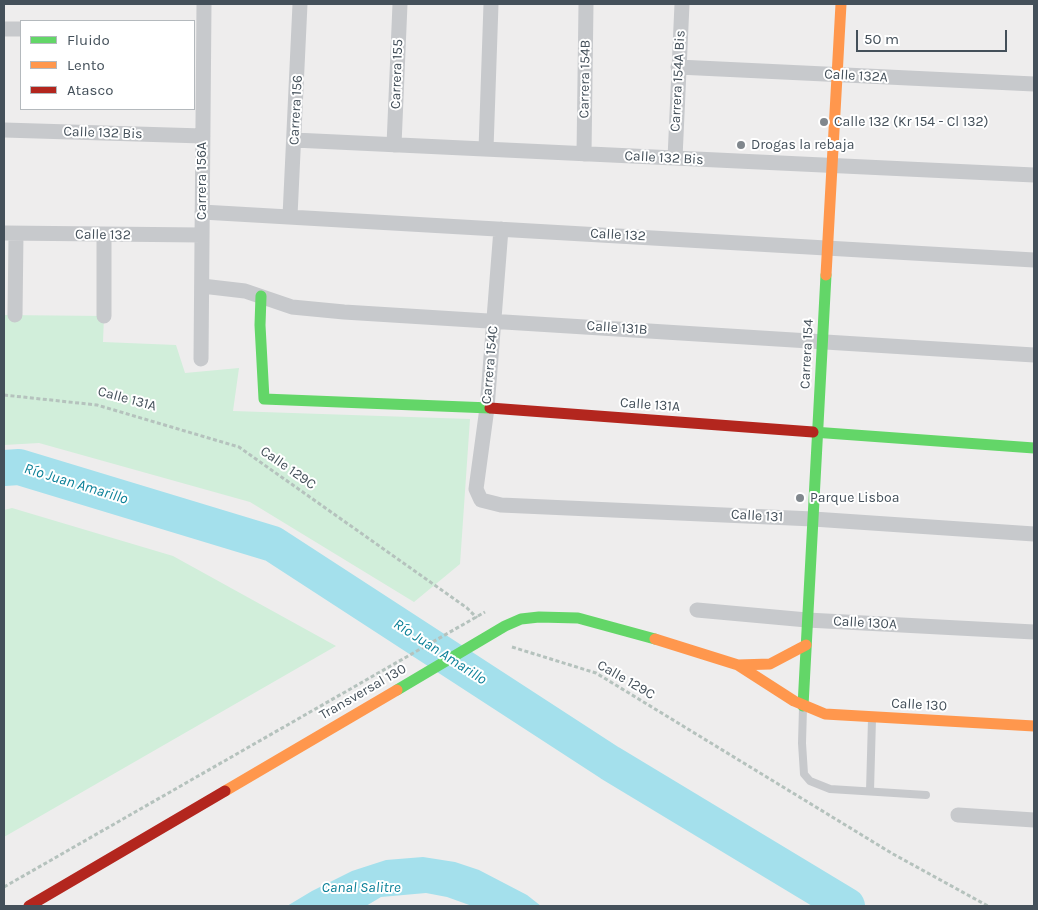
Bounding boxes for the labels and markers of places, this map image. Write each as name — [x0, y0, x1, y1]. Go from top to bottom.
place label: Calle 132 (Kr 154 - Cl 132) — [834, 114, 989, 130]
marker: Calle 132 (Kr 154 - Cl 132) — [818, 116, 830, 128]
place label: Drogas la rebaja — [751, 137, 855, 153]
marker: Drogas la rebaja — [735, 139, 747, 151]
place label: Parque Lisboa — [810, 490, 899, 506]
marker: Parque Lisboa — [794, 492, 806, 504]

